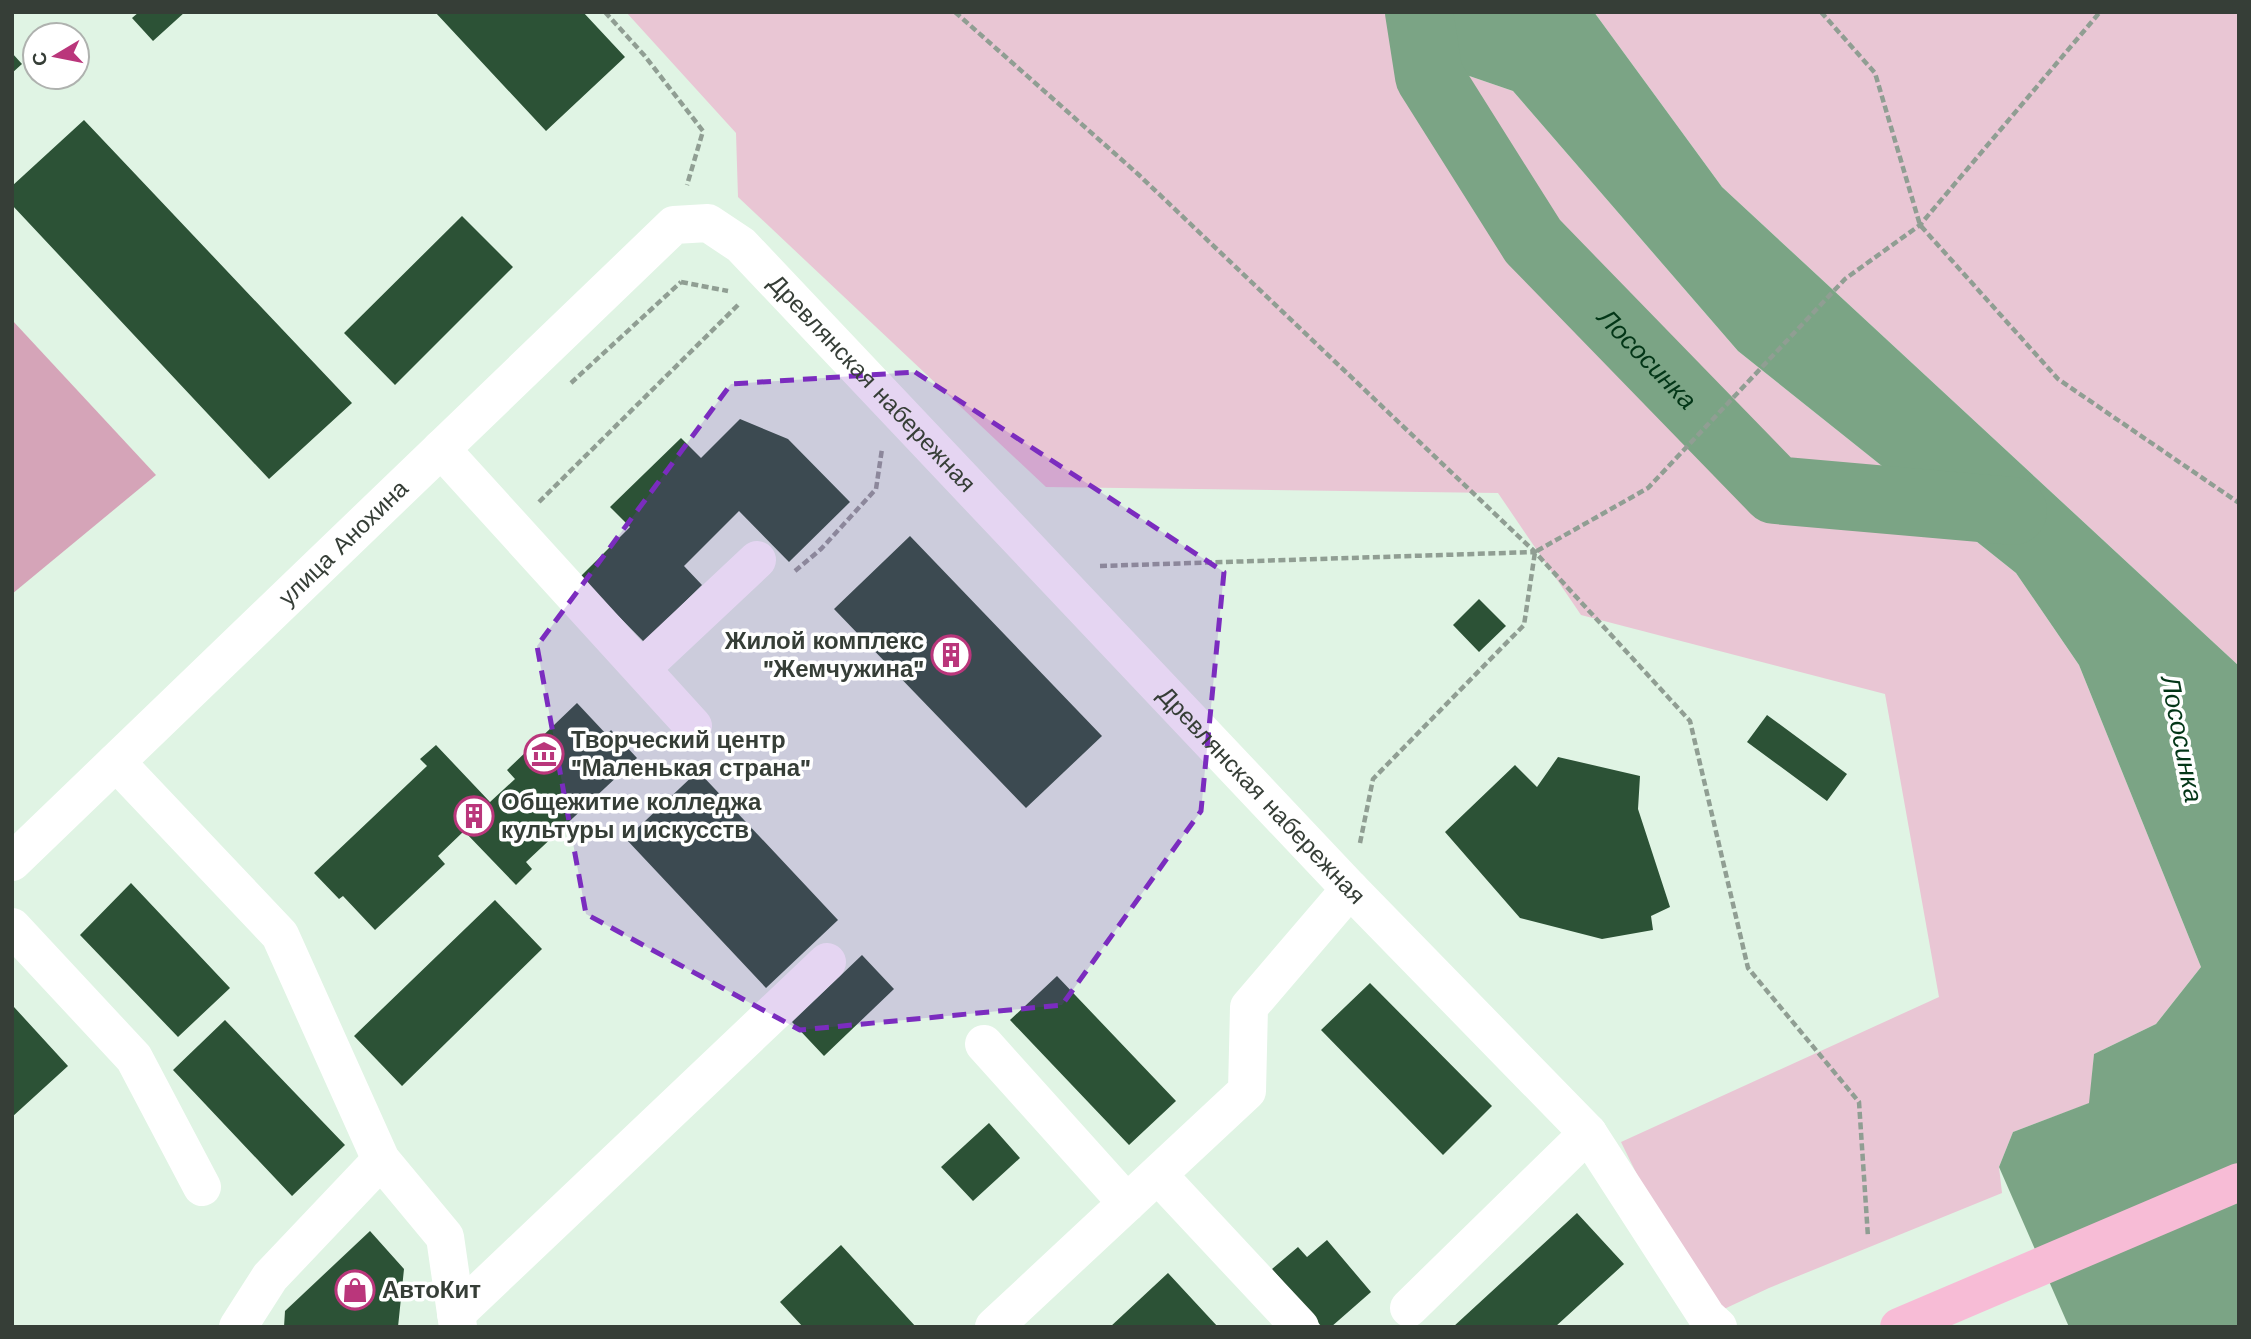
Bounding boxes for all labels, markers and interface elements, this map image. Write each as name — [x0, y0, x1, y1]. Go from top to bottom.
north arrow — [21, 21, 91, 91]
text: С — [27, 50, 52, 68]
street label: Древлянская набережная — [763, 269, 981, 498]
water label: Лососинка — [1591, 301, 1703, 415]
street label: улица Анохина — [273, 474, 414, 612]
place label: Жилой комплекс "Жемчужина" — [724, 627, 924, 683]
building icon: Жилой комплекс "Жемчужина" — [930, 634, 972, 676]
water label: Лососинка — [2155, 671, 2209, 805]
street label: Древлянская набережная — [1152, 681, 1371, 910]
place label: Творческий центр "Маленькая страна" — [571, 726, 811, 782]
museum icon: Творческий центр "Маленькая страна" — [523, 733, 565, 775]
place label: Общежитие колледжа культуры и искусств — [501, 788, 762, 844]
building icon: Общежитие колледжа культуры и искусств — [453, 795, 495, 837]
shop icon: АвтоКит — [334, 1269, 376, 1311]
place label: АвтоКит — [382, 1276, 481, 1304]

